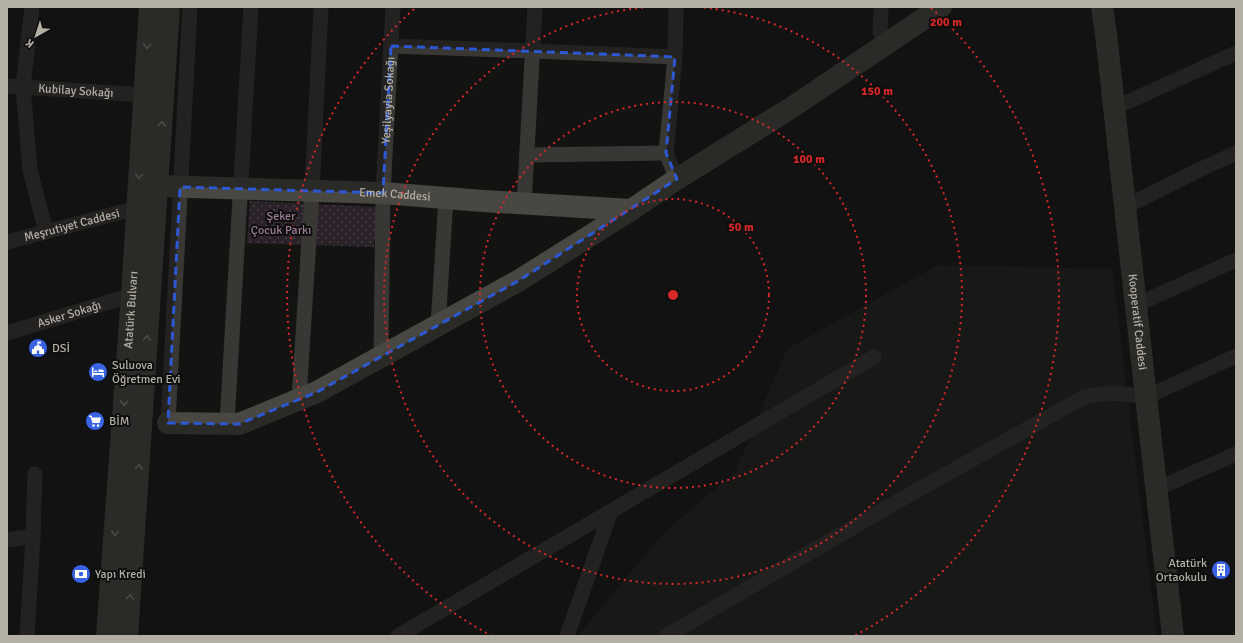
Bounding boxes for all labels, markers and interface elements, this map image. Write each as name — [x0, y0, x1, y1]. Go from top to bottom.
text: 200 m — [930, 15, 962, 30]
north arrow — [16, 16, 56, 56]
text: K — [23, 36, 37, 51]
one-way arrow — [143, 43, 152, 49]
street label: Yeşilyayla Sokağı — [379, 56, 398, 144]
street label: Kubilay Sokağı — [38, 81, 114, 101]
text: 150 m — [861, 84, 893, 99]
one-way arrow — [157, 121, 166, 127]
text: 100 m — [793, 152, 825, 167]
one-way arrow — [134, 173, 143, 179]
street label: Emek Caddesi — [359, 185, 431, 205]
street label: Meşrutiyet Caddesi — [23, 206, 121, 245]
park label: Şeker Çocuk Parkı — [251, 209, 311, 238]
text: 50 m — [728, 220, 754, 235]
street label: Atatürk Bulvarı — [121, 271, 141, 349]
street label: Kooperatif Caddesi — [1124, 273, 1150, 371]
centre of rings — [666, 288, 680, 302]
street label: Asker Sokağı — [36, 298, 103, 331]
one-way arrow — [143, 335, 152, 341]
public building icon: DSİ — [27, 337, 49, 359]
place label: DSİ — [52, 341, 70, 356]
place label: Suluova Öğretmen Evi — [112, 358, 181, 387]
hotel icon: Suluova Öğretmen Evi — [87, 361, 109, 383]
one-way arrow — [119, 400, 128, 406]
supermarket icon: BİM — [84, 410, 106, 432]
place label: BİM — [109, 414, 129, 429]
one-way arrow — [134, 464, 143, 470]
one-way arrow — [110, 530, 119, 536]
place label: Atatürk Ortaokulu — [1156, 556, 1207, 585]
building icon: Atatürk Ortaokulu — [1210, 559, 1232, 581]
bank icon: Yapı Kredi — [70, 563, 92, 585]
place label: Yapı Kredi — [95, 567, 146, 582]
one-way arrow — [125, 594, 134, 600]

